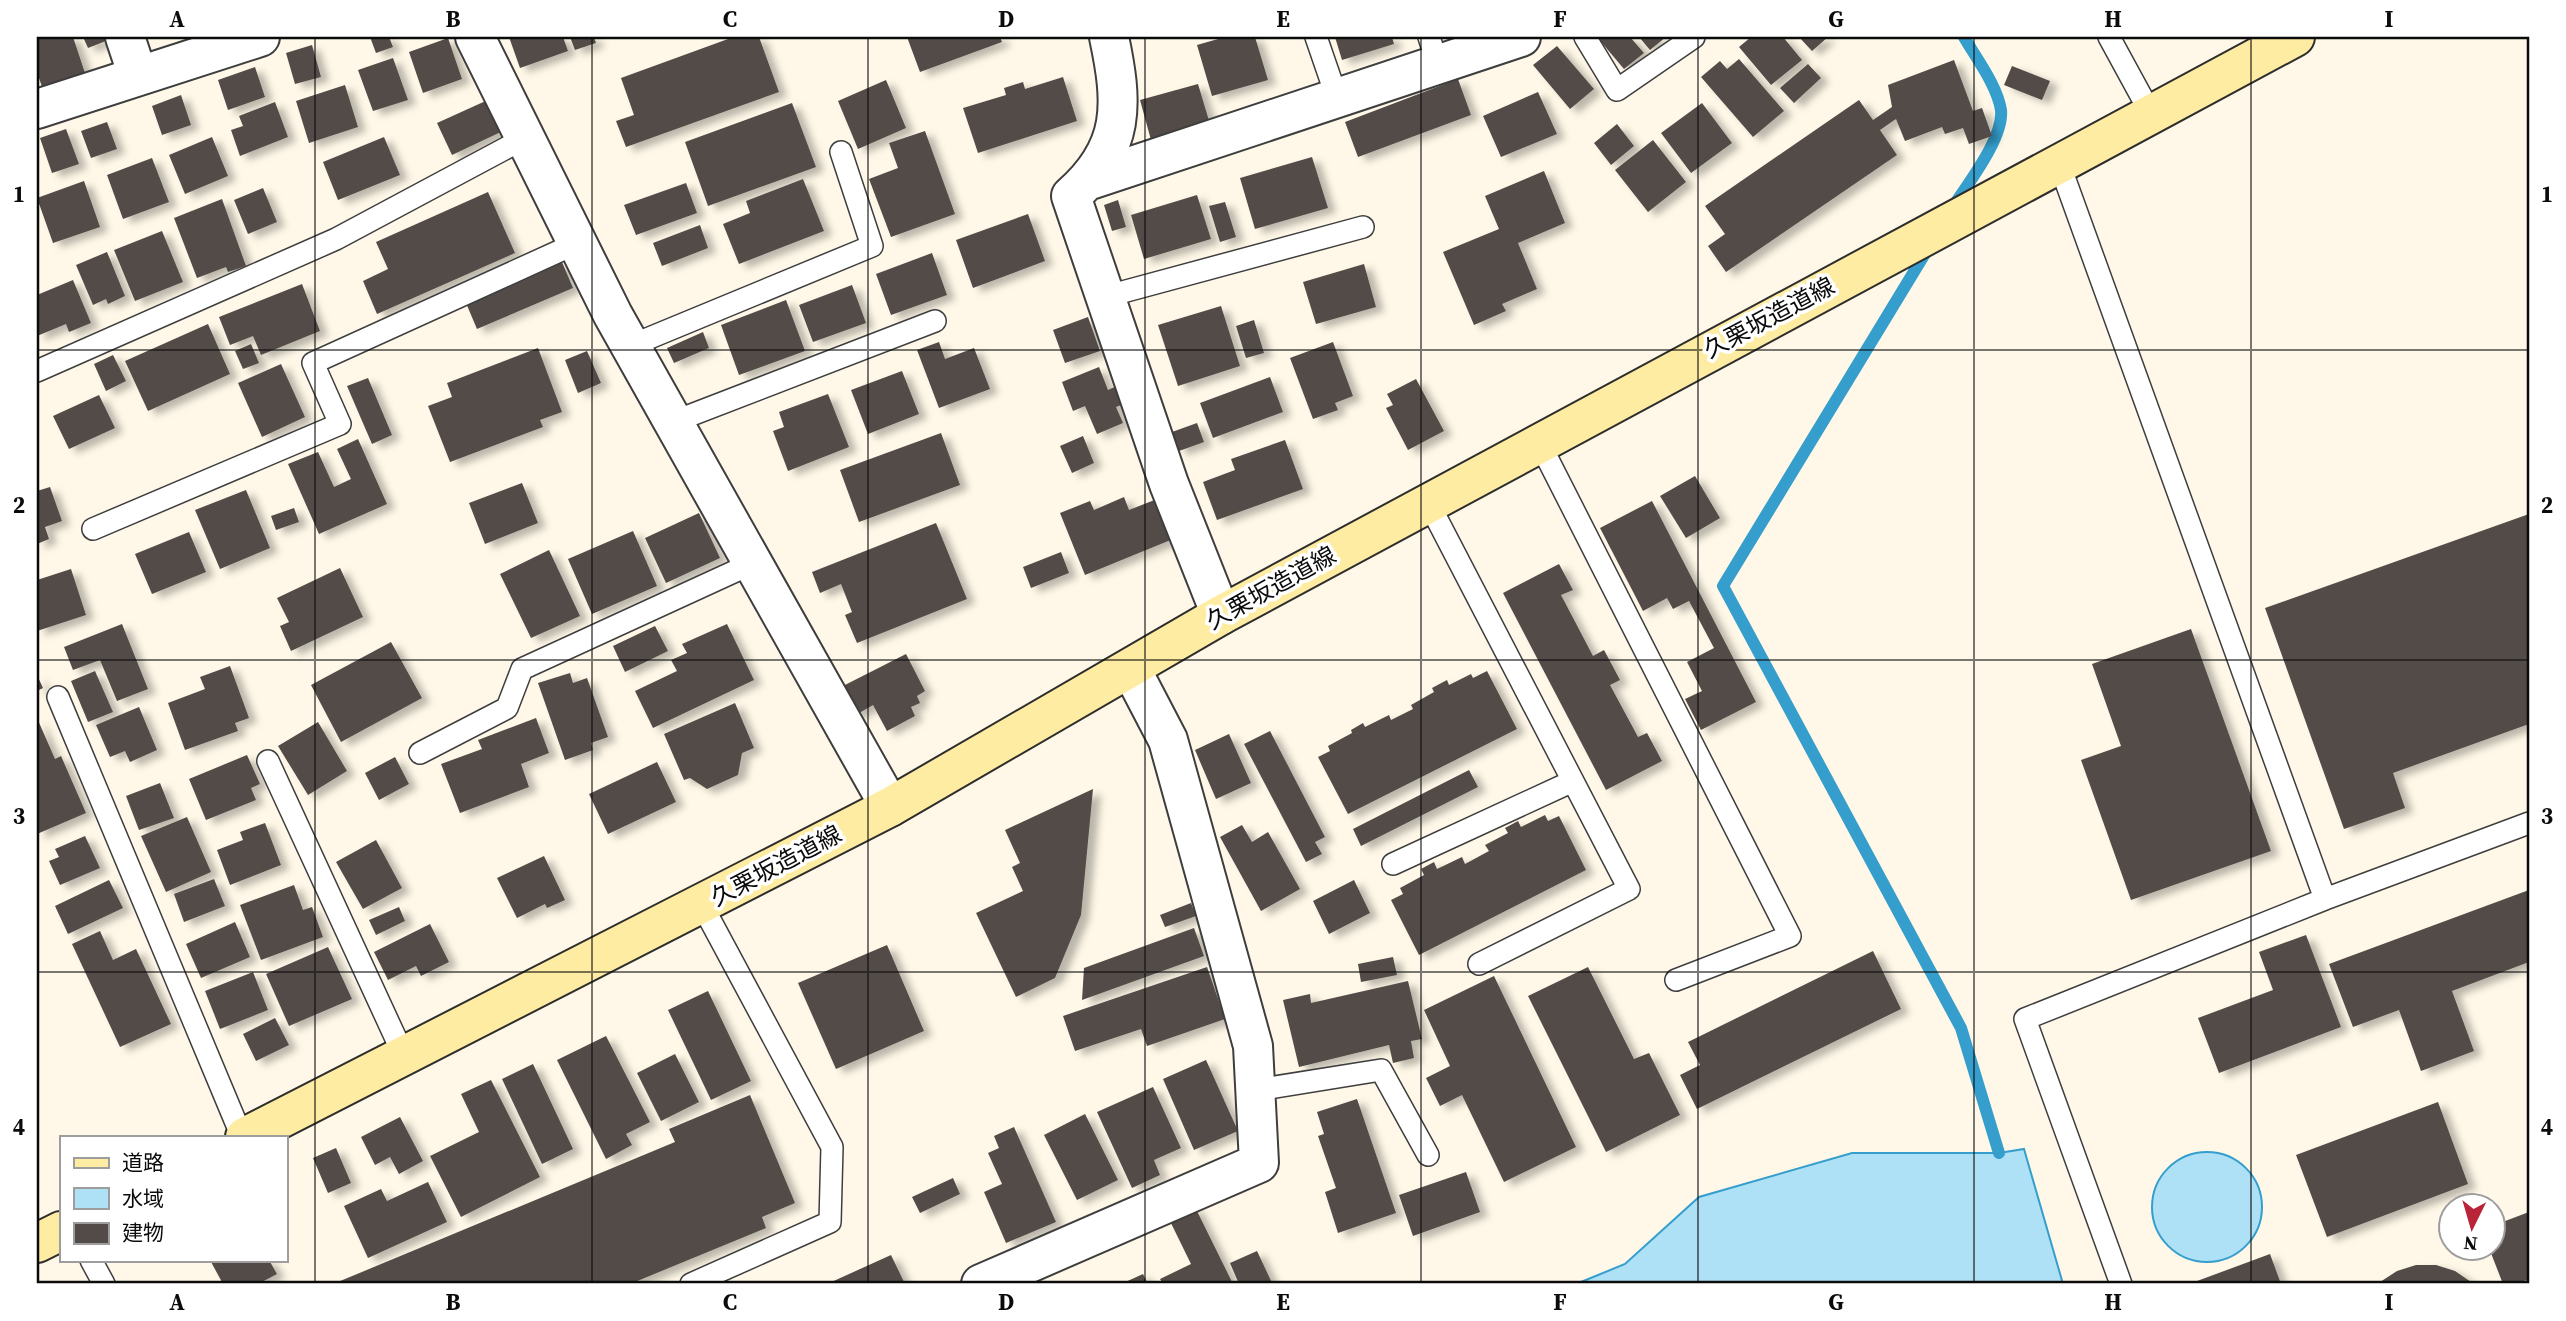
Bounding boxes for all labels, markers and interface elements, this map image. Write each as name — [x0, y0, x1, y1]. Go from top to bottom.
text: A — [169, 3, 185, 35]
text: B — [446, 3, 461, 35]
text: C — [723, 3, 737, 35]
text: D — [998, 3, 1014, 35]
text: E — [1276, 3, 1290, 35]
text: F — [1553, 3, 1567, 35]
text: G — [1828, 3, 1844, 35]
text: H — [2104, 3, 2122, 35]
text: I — [2385, 3, 2394, 35]
text: 1 — [13, 178, 25, 210]
text: 1 — [2541, 178, 2553, 210]
street label: 久栗坂造道線 — [1697, 269, 1840, 366]
text: 2 — [13, 489, 25, 521]
text: 2 — [2541, 489, 2553, 521]
street label: 久栗坂造道線 — [1200, 538, 1342, 637]
text: 3 — [13, 800, 25, 832]
text: 3 — [2541, 800, 2553, 832]
street label: 久栗坂造道線 — [704, 817, 847, 914]
text: 4 — [13, 1111, 25, 1143]
text: 4 — [2541, 1111, 2553, 1143]
legend — [60, 1136, 287, 1262]
text: 道路 — [122, 1148, 164, 1177]
text: 水域 — [122, 1184, 164, 1213]
north arrow — [2436, 1192, 2506, 1262]
text: 建物 — [122, 1218, 164, 1247]
text: N — [2462, 1230, 2479, 1257]
text: A — [169, 1286, 185, 1318]
text: B — [446, 1286, 461, 1318]
text: C — [723, 1286, 737, 1318]
text: D — [998, 1286, 1014, 1318]
text: E — [1276, 1286, 1290, 1318]
text: F — [1553, 1286, 1567, 1318]
text: G — [1828, 1286, 1844, 1318]
text: H — [2104, 1286, 2122, 1318]
text: I — [2385, 1286, 2394, 1318]

